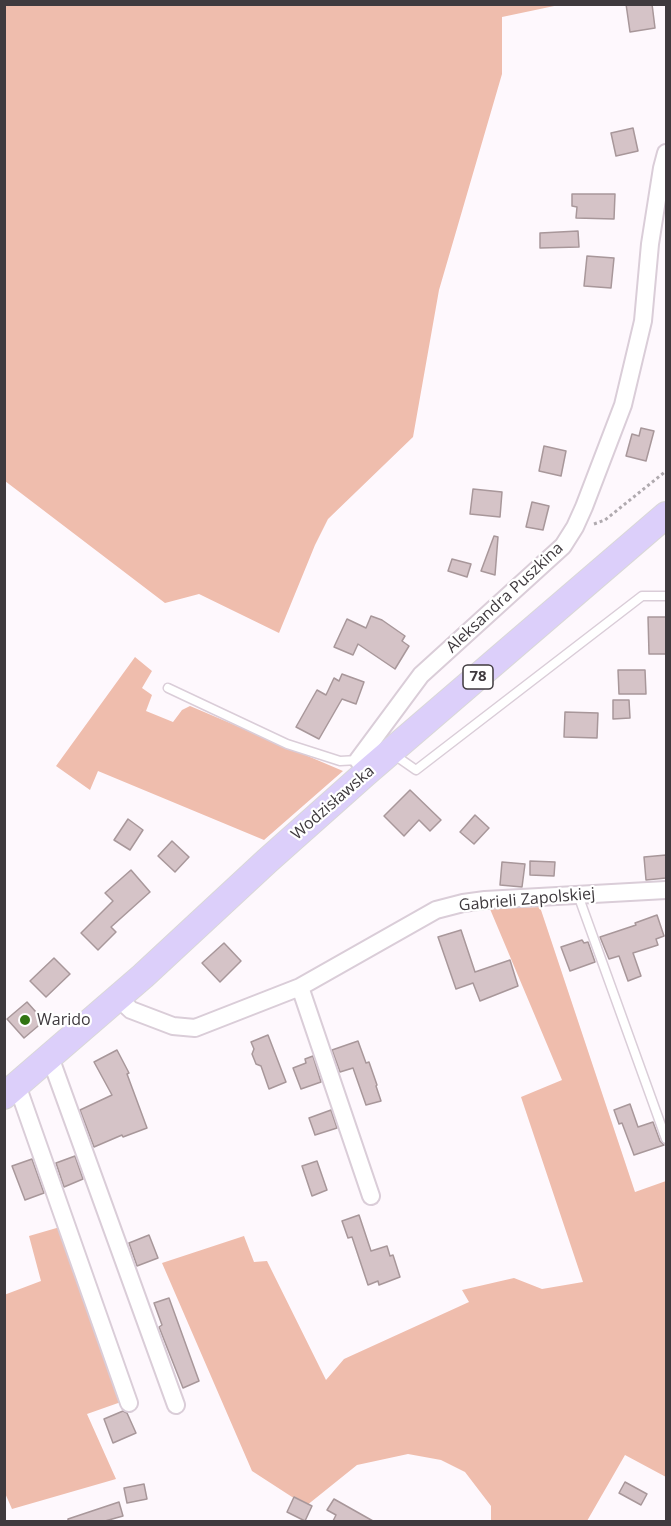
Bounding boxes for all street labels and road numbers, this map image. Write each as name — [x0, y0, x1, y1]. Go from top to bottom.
street label: Aleksandra Puszkina — [443, 539, 567, 657]
road number: 78 — [463, 665, 493, 689]
street label: Wodzisławska — [288, 762, 378, 844]
street label: Gabrieli Zapolskiej — [458, 884, 596, 916]

